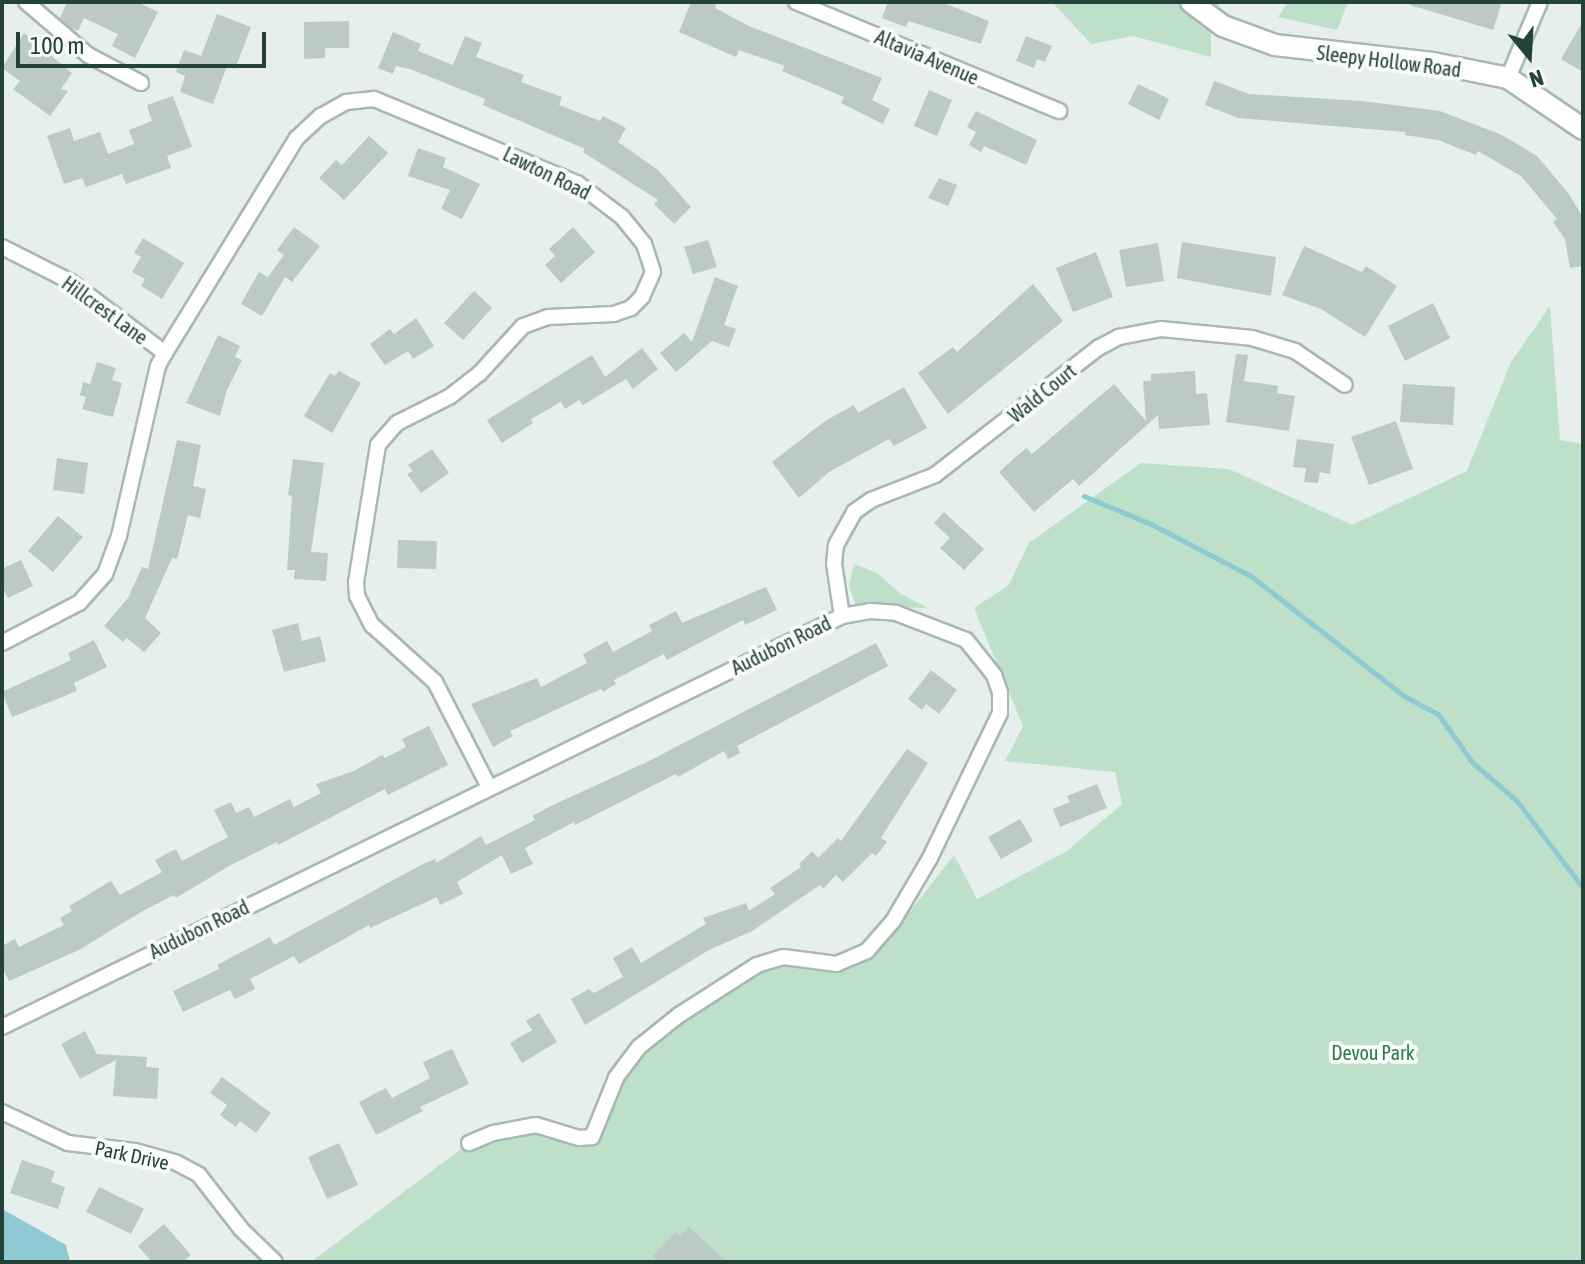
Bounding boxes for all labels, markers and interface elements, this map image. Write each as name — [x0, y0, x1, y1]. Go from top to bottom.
scale bar — [20, 16, 270, 66]
north arrow — [1489, 16, 1569, 96]
street label: Altavia Avenue — [871, 24, 983, 90]
text: 100 m — [30, 32, 84, 59]
street label: Sleepy Hollow Road — [1315, 40, 1463, 82]
text: N — [1526, 64, 1547, 93]
street label: Lawton Road — [499, 141, 595, 205]
street label: Hillcrest Lane — [57, 271, 153, 349]
street label: Wald Court — [1003, 358, 1081, 428]
street label: Audubon Road — [727, 611, 835, 679]
street label: Audubon Road — [145, 895, 253, 963]
park label: Devou Park — [1331, 1040, 1415, 1064]
street label: Park Drive — [93, 1135, 171, 1175]

